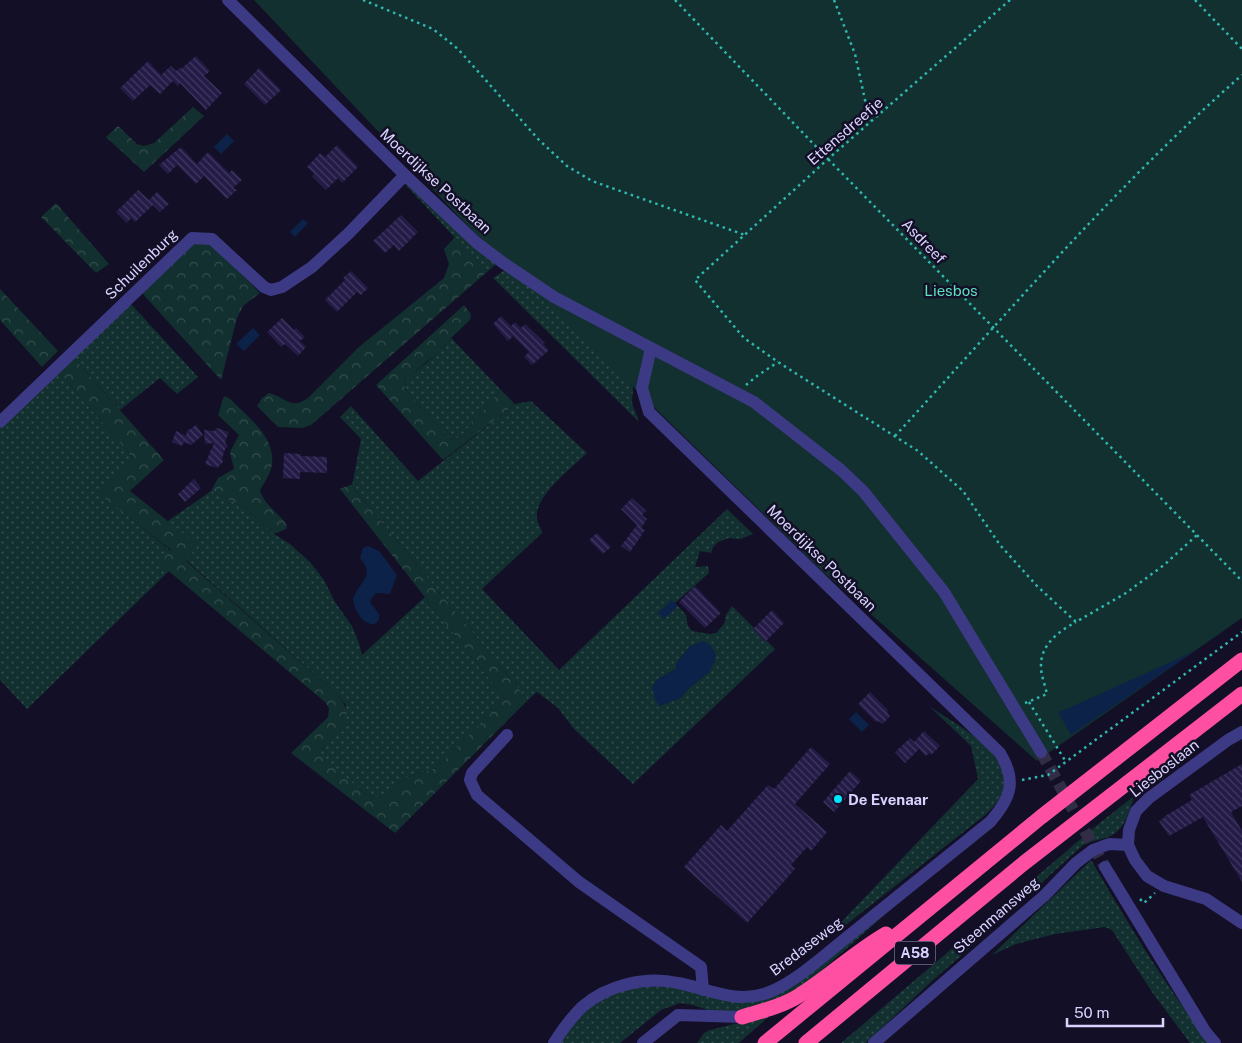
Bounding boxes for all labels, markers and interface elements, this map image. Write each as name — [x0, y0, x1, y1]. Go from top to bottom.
street label: Ettensdreefje — [804, 94, 886, 168]
street label: Moerdijkse Postbaan — [377, 125, 495, 237]
street label: Asdreef — [899, 215, 949, 267]
street label: Schuilenburg — [102, 225, 180, 303]
park label: Liesbos — [924, 282, 978, 299]
street label: Moerdijkse Postbaan — [764, 501, 880, 615]
street label: Liesboslaan — [1126, 736, 1202, 800]
place label: De Evenaar — [848, 791, 928, 808]
marker: De Evenaar — [832, 793, 844, 805]
street label: Steenmansweg — [950, 873, 1042, 957]
street label: Bredaseweg — [766, 913, 846, 979]
road number: A58 — [895, 941, 935, 964]
scale bar — [1067, 996, 1163, 1028]
text: 50 m — [1074, 1004, 1109, 1021]

